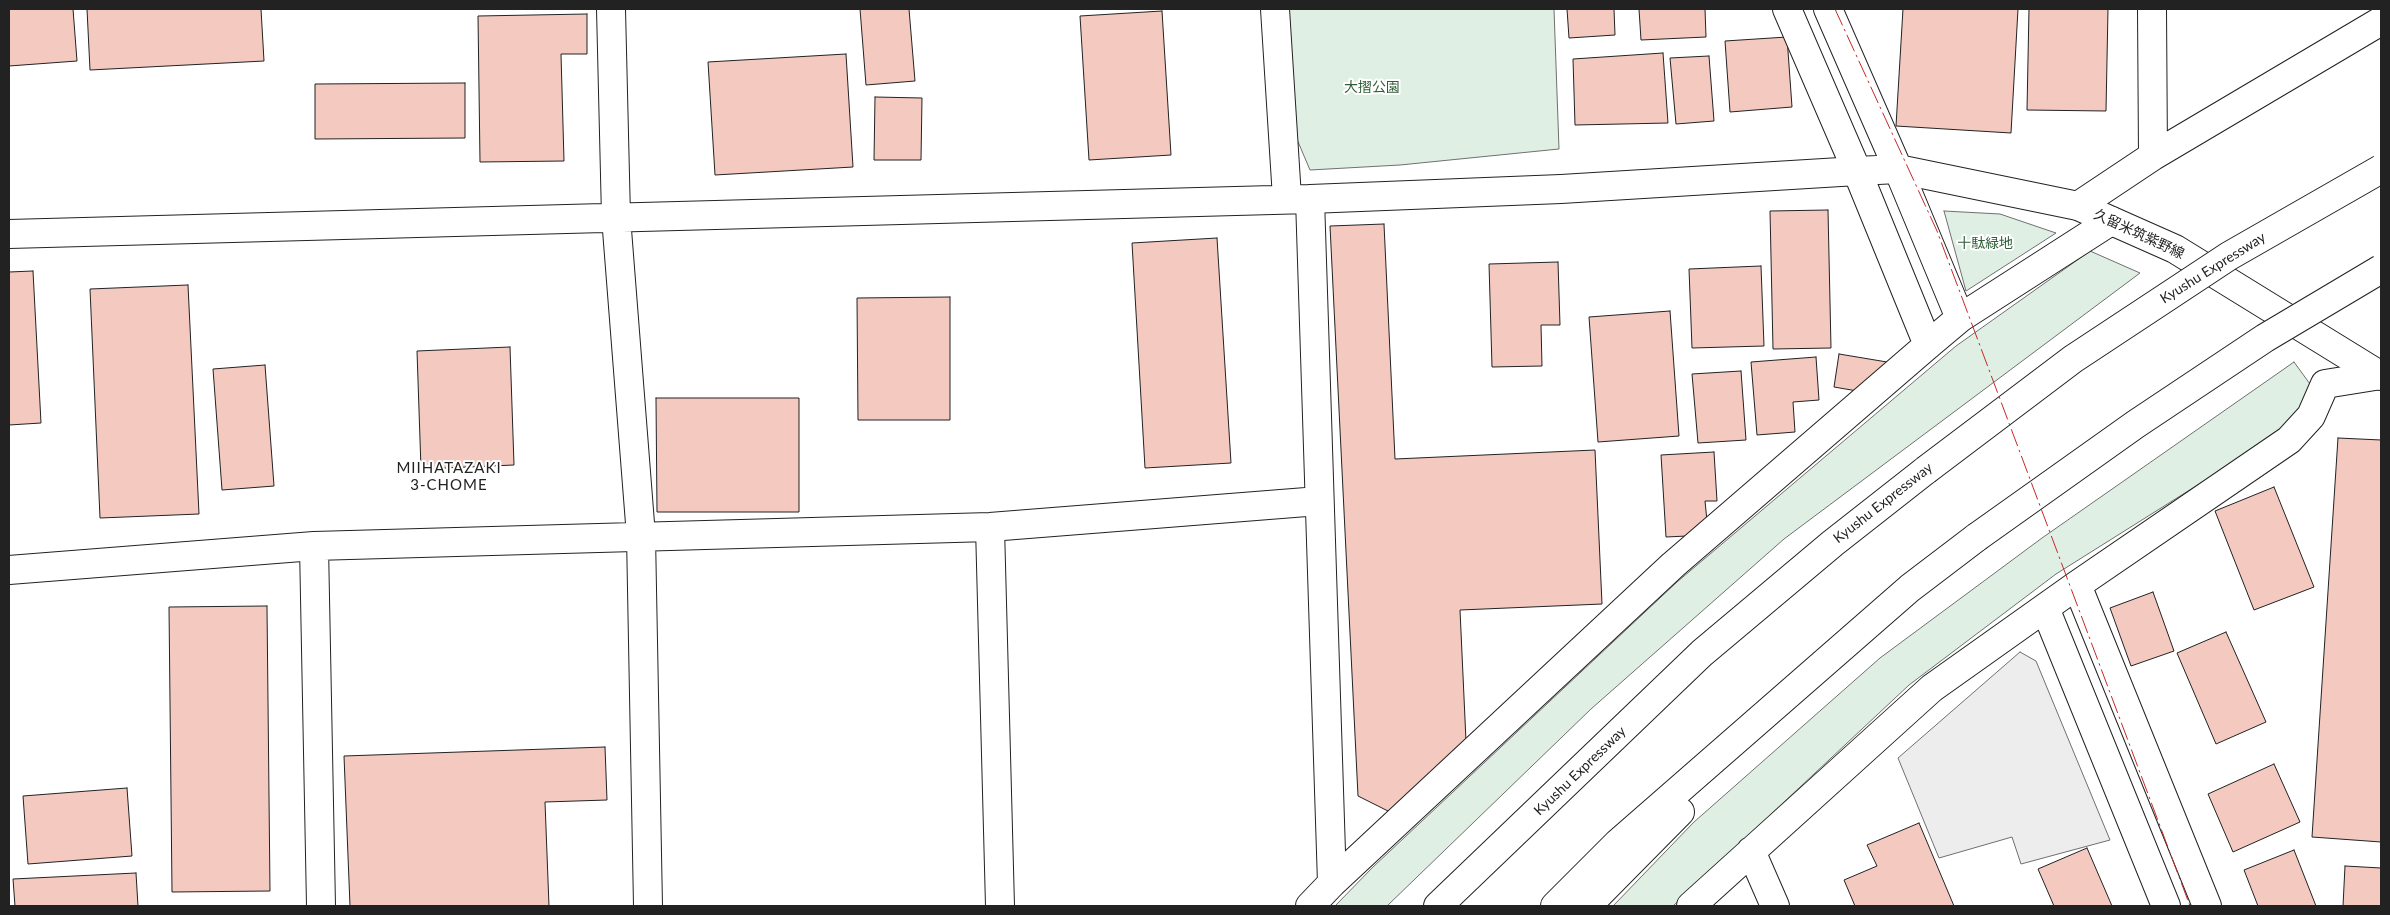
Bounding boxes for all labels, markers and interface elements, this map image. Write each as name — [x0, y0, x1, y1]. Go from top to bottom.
park label: 大摺公園 — [1344, 79, 1400, 95]
street label: 久留米筑紫野線 — [2091, 206, 2187, 262]
street label: Kyushu Expressway — [2157, 229, 2269, 307]
park label: 十駄緑地 — [1957, 235, 2013, 251]
district label: MIIHATAZAKI 3-CHOME — [395, 459, 503, 494]
street label: Kyushu Expressway — [1830, 459, 1936, 547]
street label: Kyushu Expressway — [1531, 723, 1629, 819]

